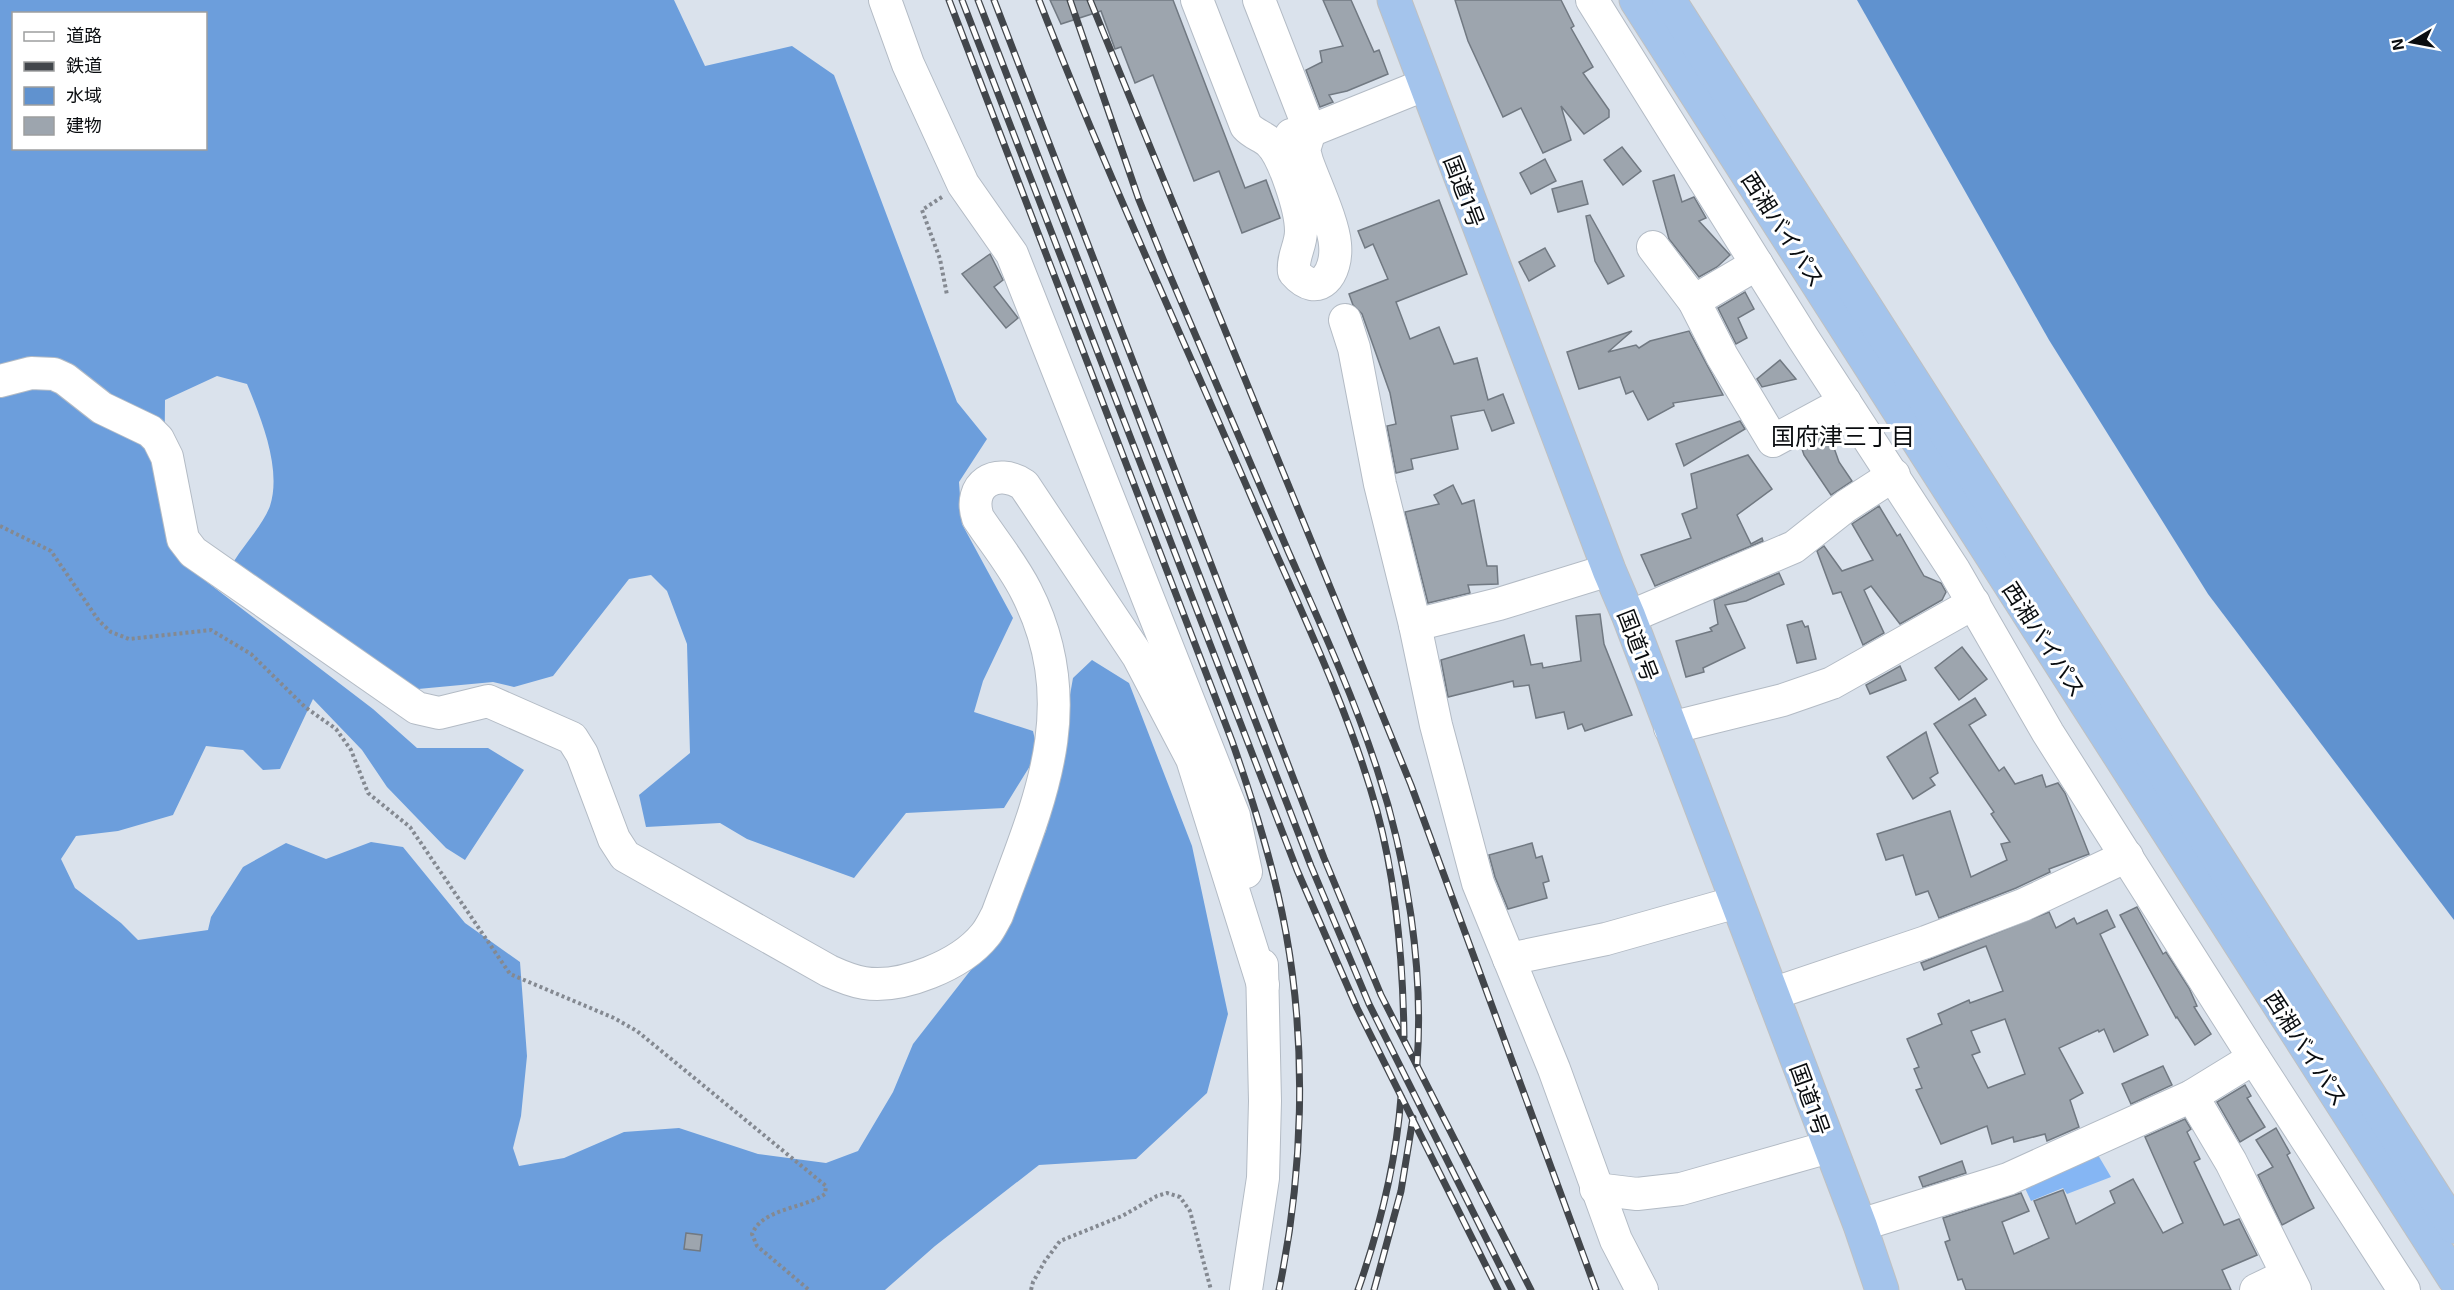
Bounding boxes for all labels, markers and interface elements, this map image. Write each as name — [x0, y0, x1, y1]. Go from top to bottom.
legend — [12, 12, 207, 150]
north arrow — [2382, 12, 2442, 72]
text: 道路 — [66, 24, 102, 46]
text: N — [2386, 37, 2407, 52]
text: 鉄道 — [66, 54, 102, 76]
text: 水域 — [66, 84, 102, 106]
text: 建物 — [66, 114, 102, 136]
street label: 国道1号 — [1439, 151, 1491, 231]
street label: 西湘バイパス — [1737, 167, 1831, 291]
district label: 国府津三丁目 — [1771, 421, 1915, 450]
street label: 西湘バイパス — [1998, 577, 2092, 701]
street label: 国道1号 — [1613, 605, 1665, 685]
street label: 西湘バイパス — [2260, 986, 2354, 1110]
street label: 国道1号 — [1786, 1059, 1836, 1139]

